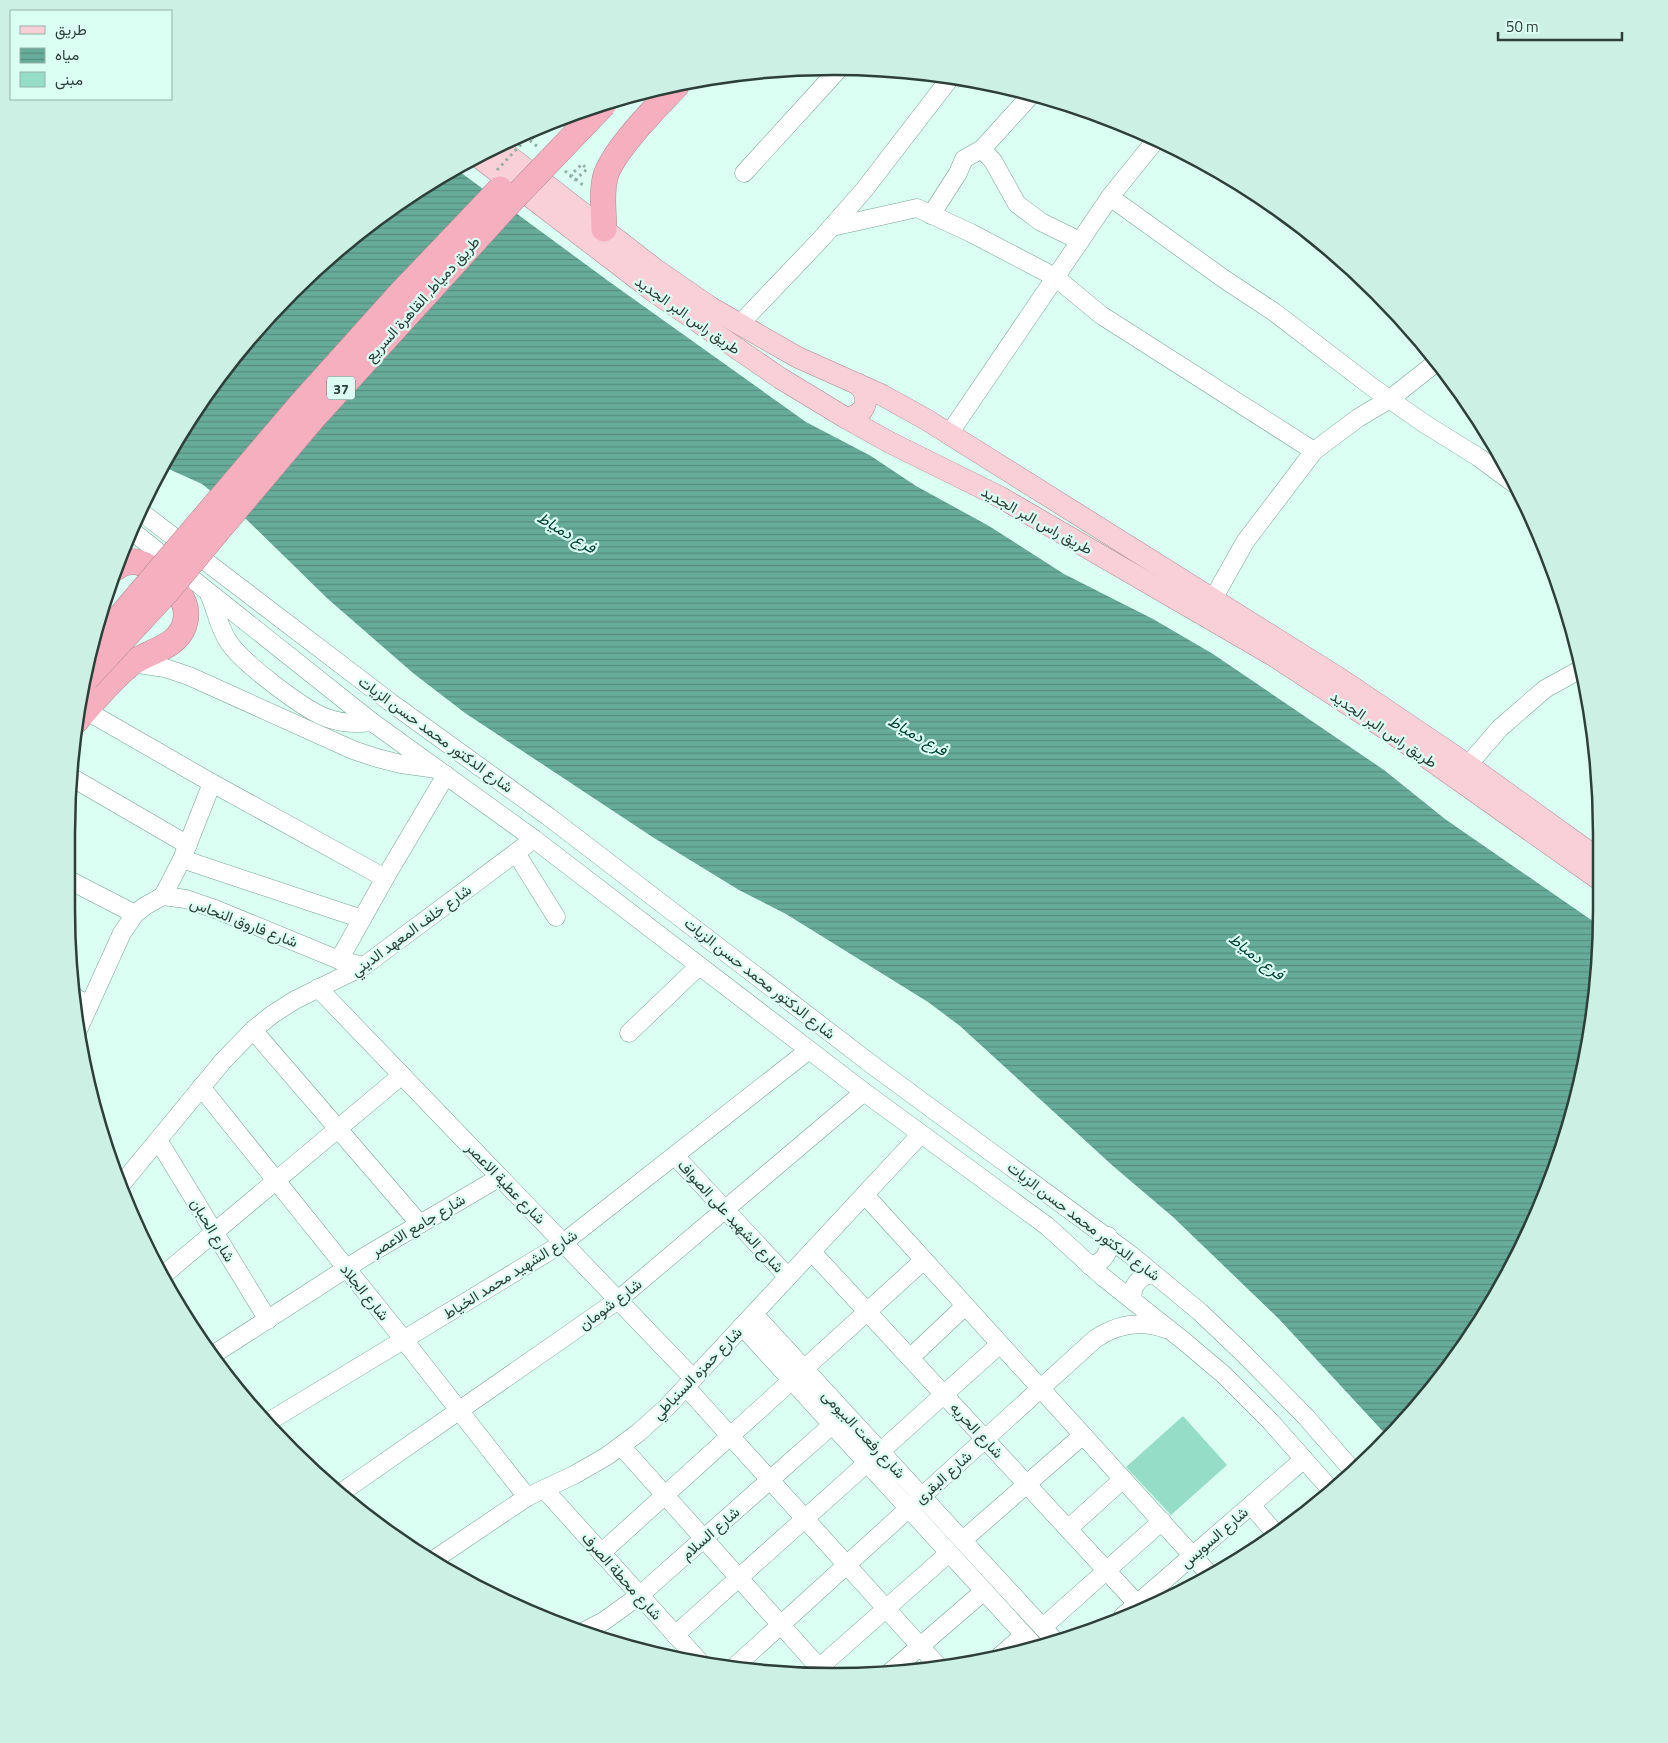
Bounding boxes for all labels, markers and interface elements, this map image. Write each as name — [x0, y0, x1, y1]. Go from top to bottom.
legend — [10, 10, 172, 100]
scale bar — [1498, 10, 1622, 42]
text: 50 m — [1506, 15, 1539, 38]
text: طريق — [55, 18, 87, 41]
text: مياه — [55, 43, 79, 66]
text: مبنى — [55, 68, 83, 91]
street label: طريق دمياط, القاهرة السريع — [359, 231, 485, 367]
street label: طريق راس البر الجديد — [630, 270, 746, 360]
road number: 37 — [327, 376, 355, 399]
street label: طريق راس البر الجديد — [977, 480, 1097, 560]
water label: فرع دمياط — [533, 505, 602, 559]
street label: شارع الدكتور محمد حسن الزيات — [354, 670, 518, 798]
street label: طريق راس البر الجديد — [1326, 685, 1442, 773]
water label: فرع دمياط — [884, 708, 953, 762]
street label: شارع خلف المعهد الديني — [346, 878, 478, 983]
street label: شارع فاروق النحاس — [187, 891, 302, 953]
street label: شارع الدكتور محمد حسن الزيات — [679, 912, 841, 1045]
water label: فرع دمياط — [1224, 927, 1291, 986]
street label: شارع عطية الاعصر — [460, 1136, 551, 1229]
street label: شارع الشهيد على الصواف — [672, 1154, 790, 1278]
street label: شارع الدكتور محمد حسن الزيات — [1003, 1156, 1166, 1286]
street label: شارع جامع الاعصر — [366, 1188, 470, 1263]
street label: شارع الحبان — [185, 1194, 241, 1266]
street label: شارع الشهيد محمد الخياط — [438, 1223, 582, 1325]
street label: شارع الجلاد — [335, 1258, 395, 1326]
street label: شارع شومان — [574, 1272, 647, 1335]
street label: شارع حمزه السنباطي — [647, 1321, 749, 1426]
street label: شارع رفعت البيومى — [817, 1384, 911, 1484]
street label: شارع الحريه — [945, 1397, 1009, 1463]
street label: شارع البقرى — [909, 1445, 977, 1509]
street label: شارع السلام — [675, 1501, 745, 1565]
street label: شارع السويس — [1175, 1501, 1253, 1573]
street label: شارع محطة الصرف — [576, 1527, 668, 1625]

